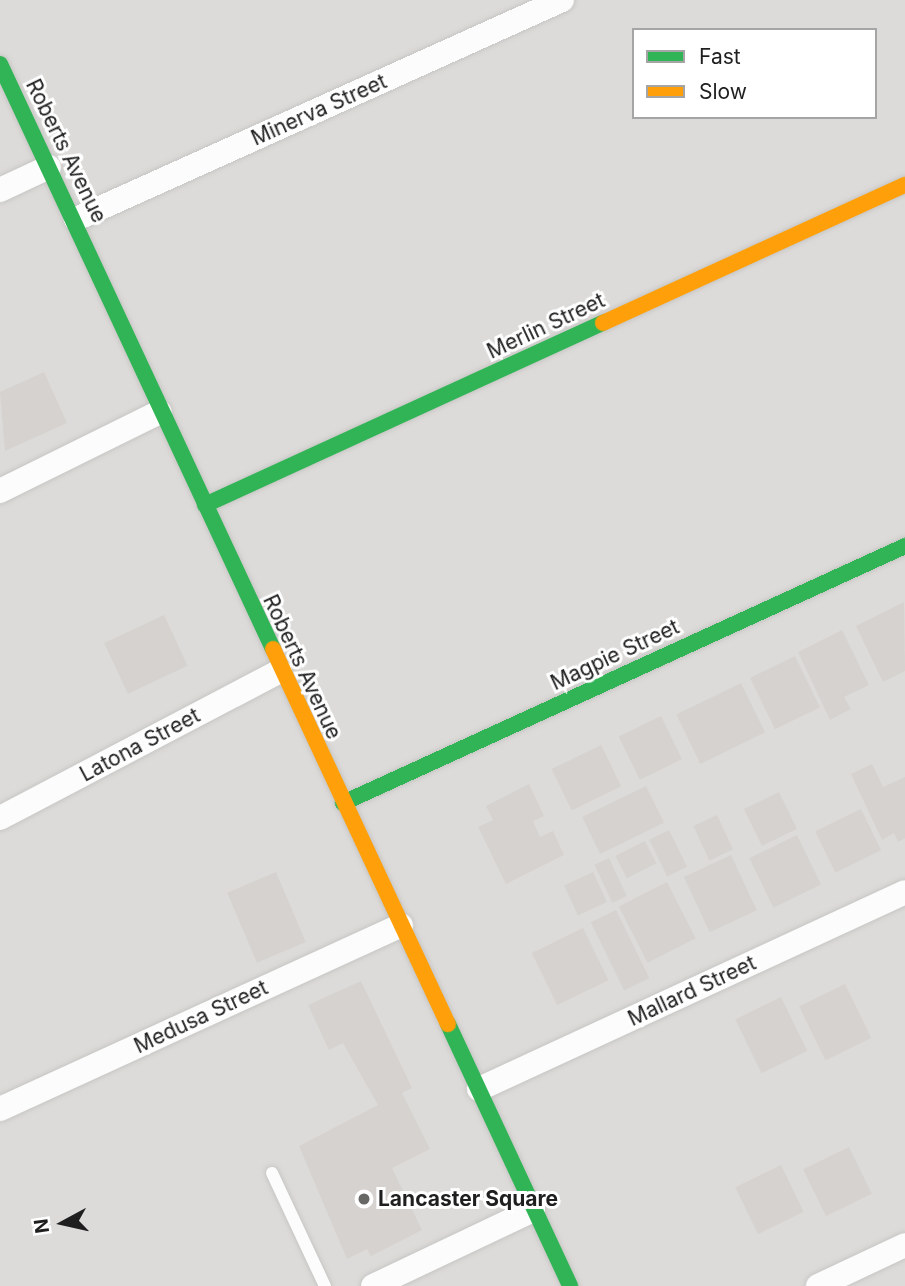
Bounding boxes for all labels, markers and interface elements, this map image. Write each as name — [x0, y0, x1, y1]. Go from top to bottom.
legend — [632, 28, 877, 119]
text: Fast — [699, 44, 741, 69]
street label: Minerva Street — [247, 69, 391, 151]
street label: Roberts Avenue — [20, 75, 112, 227]
text: Slow — [699, 79, 747, 104]
street label: Merlin Street — [483, 288, 609, 364]
street label: Roberts Avenue — [257, 591, 347, 743]
street label: Magpie Street — [547, 614, 683, 696]
street label: Latona Street — [76, 703, 204, 787]
street label: Mallard Street — [624, 950, 760, 1032]
street label: Medusa Street — [130, 975, 272, 1059]
place label: Lancaster Square — [378, 1186, 558, 1212]
north arrow — [28, 1188, 98, 1258]
marker: Lancaster Square — [356, 1191, 372, 1207]
text: N — [29, 1217, 54, 1235]

